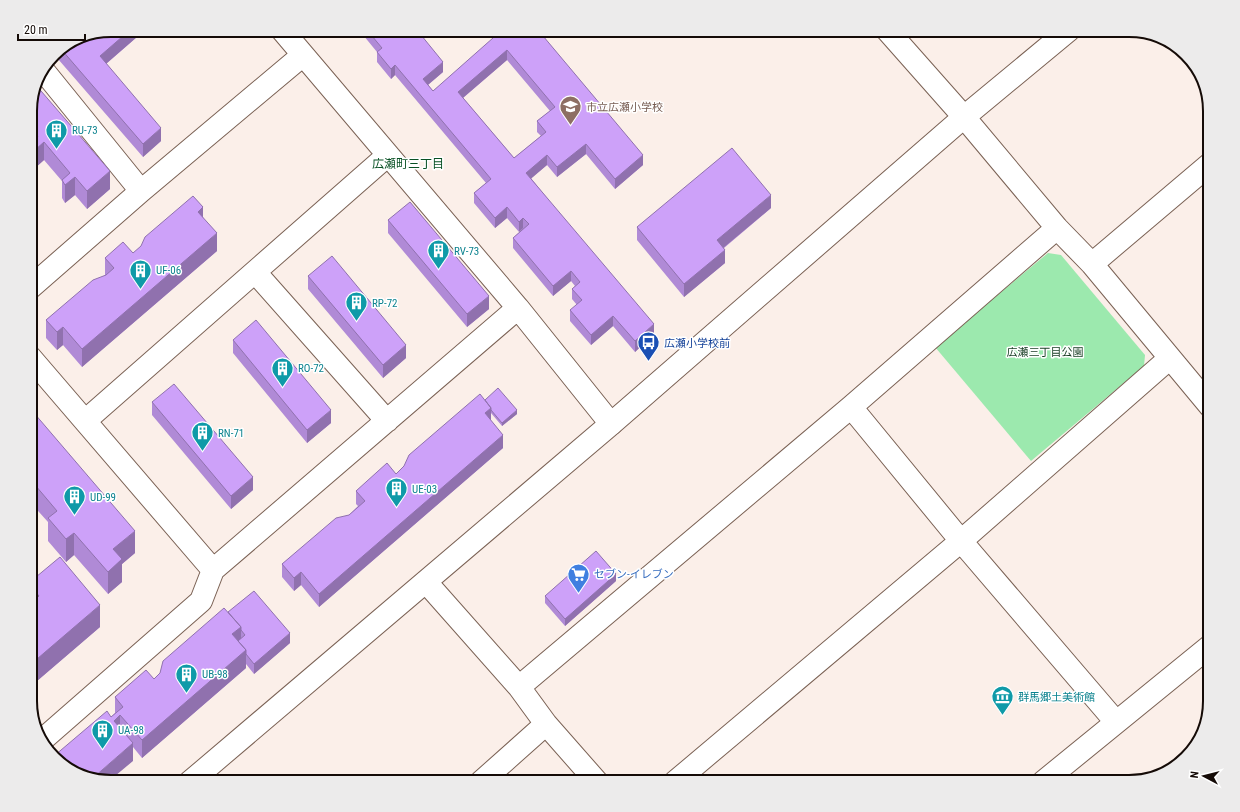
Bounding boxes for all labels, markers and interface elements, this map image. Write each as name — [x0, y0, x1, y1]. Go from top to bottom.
scale bar — [18, 16, 85, 42]
text: 20 m — [24, 23, 48, 37]
school or university icon: 市立広瀬小学校 — [558, 94, 584, 127]
place label: 市立広瀬小学校 — [586, 101, 663, 114]
building icon: RU-73 — [43, 117, 69, 150]
place label: RU-73 — [72, 124, 98, 137]
district label: 広瀬町三丁目 — [372, 157, 444, 171]
building icon: RV-73 — [425, 238, 451, 271]
place label: RV-73 — [454, 245, 479, 258]
building icon: UF-06 — [128, 257, 154, 290]
place label: UF-06 — [156, 264, 181, 277]
building icon: RP-72 — [344, 290, 370, 323]
place label: RP-72 — [372, 297, 398, 310]
bus stop icon: 広瀬小学校前 — [636, 330, 662, 363]
place label: 広瀬小学校前 — [664, 337, 730, 350]
park label: 広瀬三丁目公園 — [1007, 346, 1084, 359]
building icon: RO-72 — [269, 355, 295, 388]
place label: RO-72 — [298, 362, 324, 375]
building icon: RN-71 — [189, 420, 215, 453]
place label: RN-71 — [218, 427, 244, 440]
building icon: UE-03 — [383, 476, 409, 509]
place label: UE-03 — [412, 483, 437, 496]
building icon: UD-99 — [61, 484, 87, 517]
place label: UD-99 — [90, 491, 116, 504]
supermarket icon: セブン-イレブン — [565, 561, 591, 594]
place label: セブン-イレブン — [594, 568, 674, 581]
building icon: UB-98 — [173, 661, 199, 694]
place label: UB-98 — [202, 668, 228, 681]
museum icon: 群馬郷土美術館 — [990, 684, 1016, 717]
place label: 群馬郷土美術館 — [1018, 691, 1095, 704]
building icon: UA-98 — [90, 717, 116, 750]
place label: UA-98 — [118, 724, 144, 737]
north arrow — [1184, 756, 1224, 796]
text: N — [1188, 770, 1201, 779]

